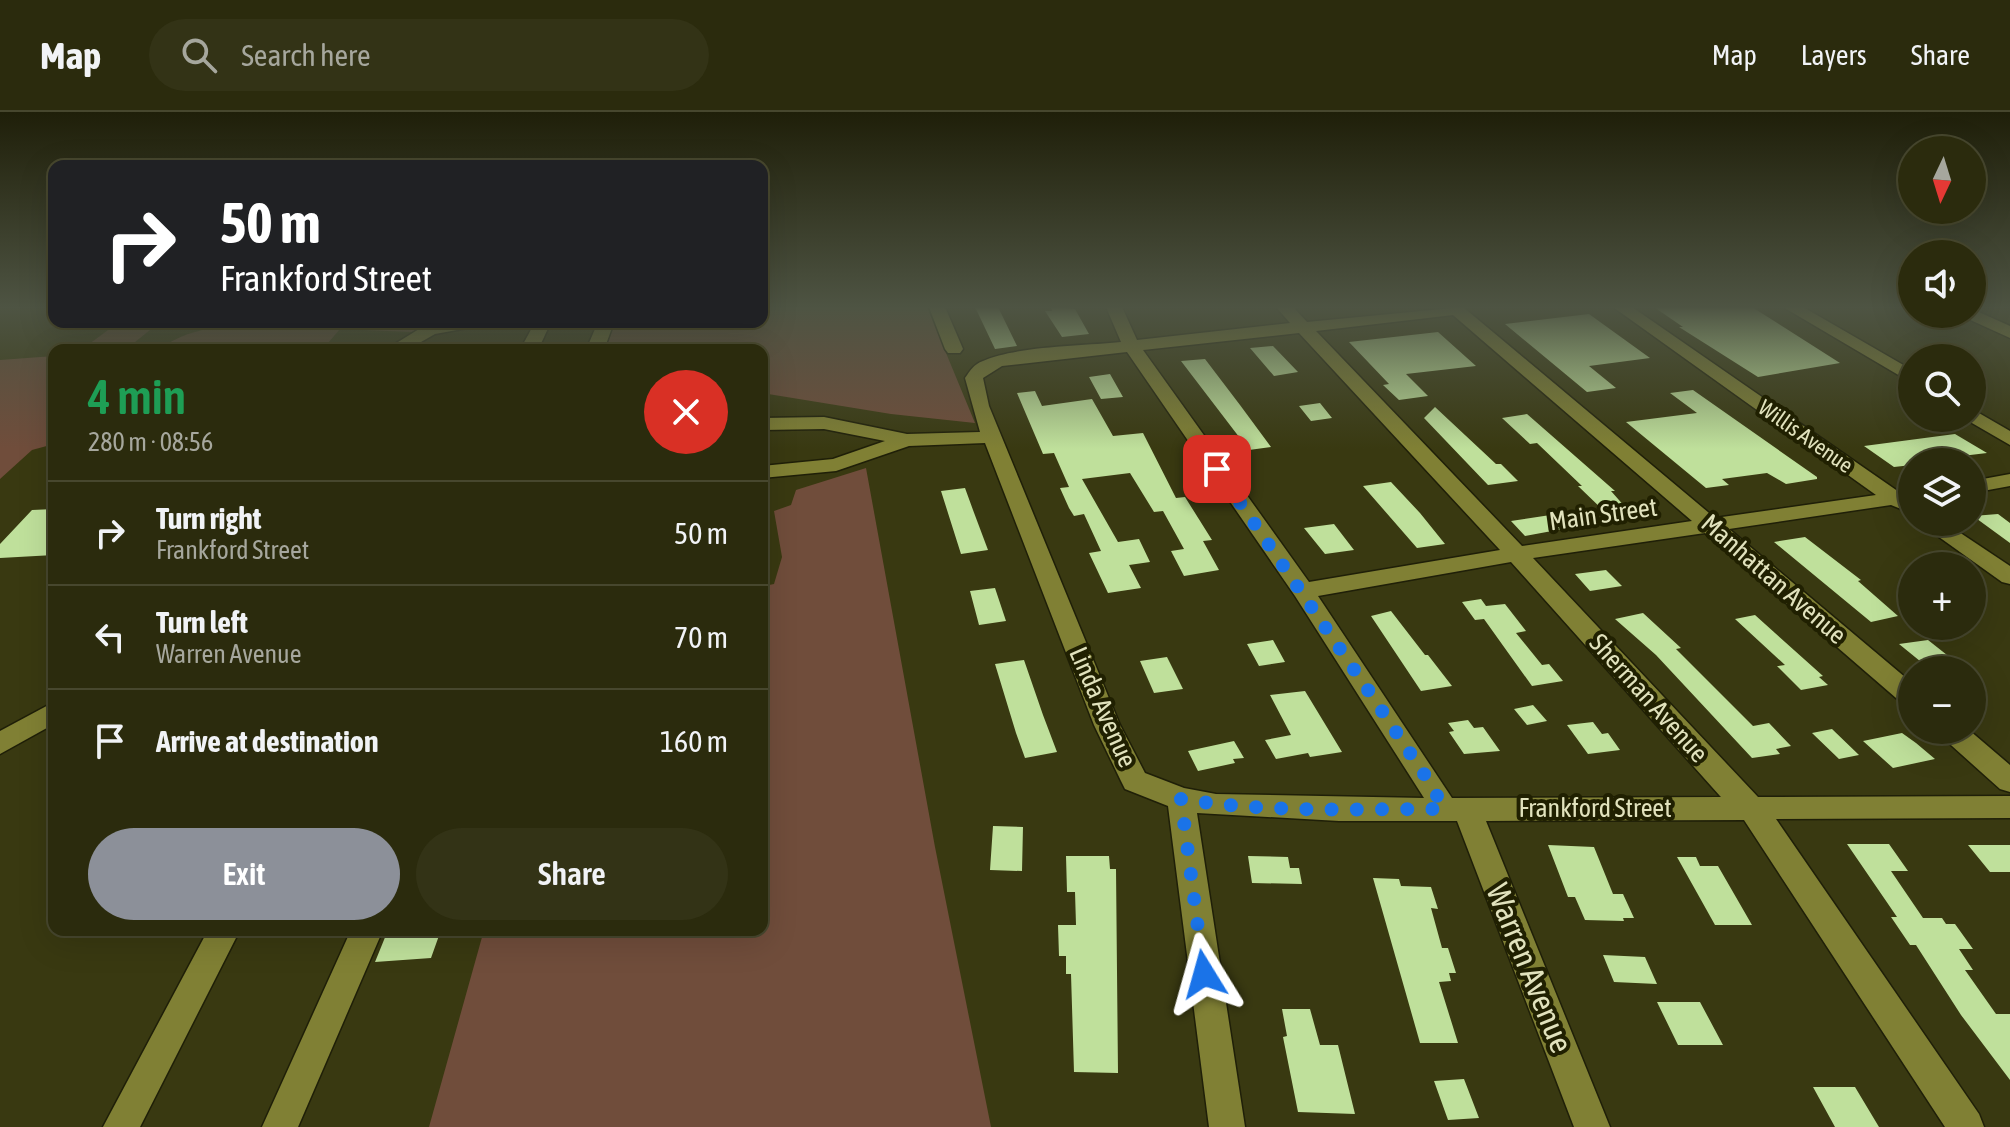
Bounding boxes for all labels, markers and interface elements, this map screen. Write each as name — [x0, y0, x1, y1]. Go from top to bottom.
search box — [149, 19, 709, 91]
icon: search — [177, 33, 221, 77]
text: Map — [40, 34, 101, 77]
text: Search here — [241, 38, 371, 72]
text: Map — [1712, 39, 1757, 71]
text: Layers — [1801, 39, 1867, 71]
text: Share — [1911, 39, 1970, 71]
north arrow — [1898, 136, 1986, 224]
map controls — [1898, 136, 1986, 744]
text: 50 m — [220, 191, 321, 255]
icon: right — [88, 192, 192, 296]
button: sound — [1898, 240, 1986, 328]
text: Frankford Street — [220, 257, 432, 299]
button: search — [1898, 344, 1986, 432]
text: 4 min — [88, 369, 186, 424]
button: close — [644, 370, 728, 454]
street label: Willis Avenue — [1754, 394, 1858, 478]
text: 280 m · 08:56 — [88, 427, 213, 457]
pin — [1183, 435, 1251, 503]
icon: arrive — [1195, 447, 1239, 491]
button: layers — [1898, 448, 1986, 536]
street label: Main Street — [1547, 492, 1659, 536]
text: Turn right — [156, 501, 262, 535]
street label: Manhattan Avenue — [1695, 508, 1853, 650]
icon: right — [88, 511, 132, 555]
text: 50 m — [674, 516, 728, 550]
text: Frankford Street — [156, 535, 309, 565]
button: + — [1898, 552, 1986, 640]
text: Turn left — [156, 605, 248, 639]
icon: left — [88, 615, 132, 659]
text: 70 m — [674, 620, 728, 654]
street label: Sherman Avenue — [1584, 628, 1714, 768]
text: Warren Avenue — [156, 639, 301, 669]
street label: Linda Avenue — [1063, 642, 1143, 772]
button: − — [1898, 656, 1986, 744]
icon: arrive — [88, 719, 132, 763]
text: Arrive at destination — [156, 724, 378, 758]
text: 160 m — [660, 724, 728, 758]
street label: Frankford Street — [1518, 793, 1672, 823]
button: Exit — [88, 828, 400, 920]
button: Share — [416, 828, 728, 920]
street label: Warren Avenue — [1479, 878, 1581, 1058]
position arrow — [1162, 932, 1246, 1016]

